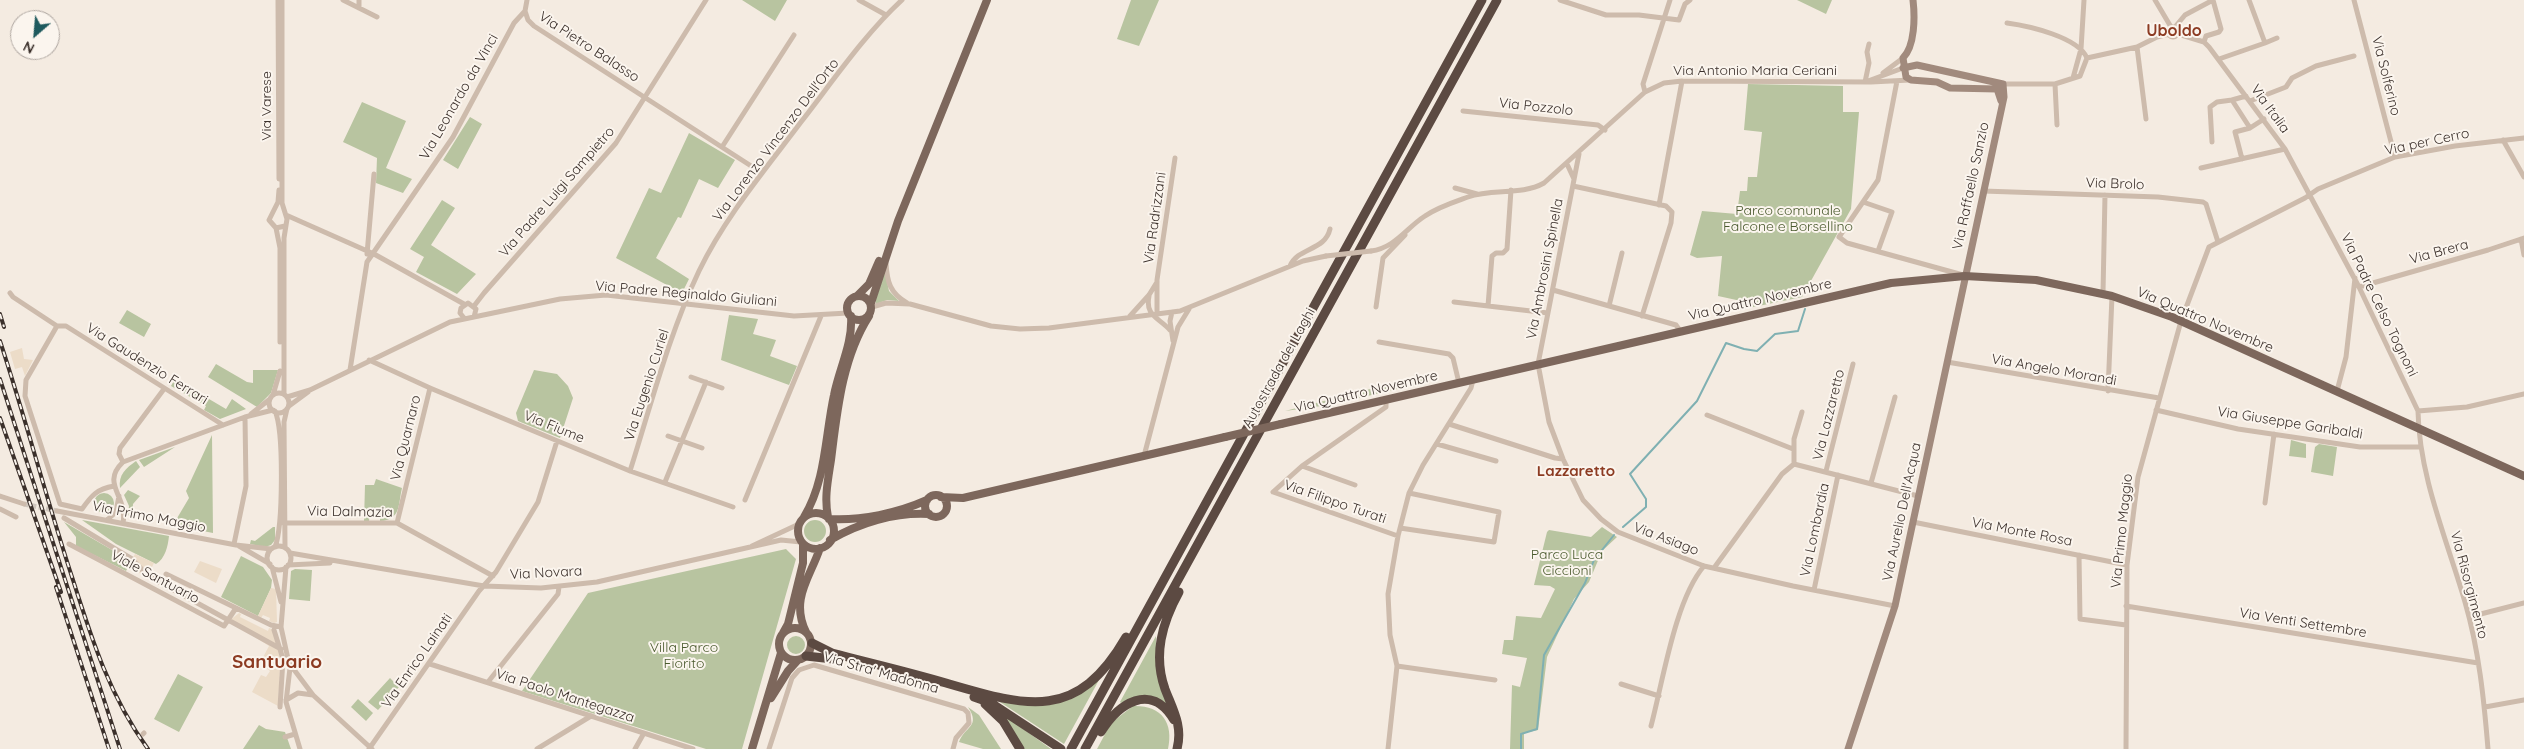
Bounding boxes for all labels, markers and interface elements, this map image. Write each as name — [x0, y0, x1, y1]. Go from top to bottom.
street label: Via Pietro Balasso — [535, 8, 643, 86]
north arrow — [10, 10, 60, 60]
district label: Uboldo — [2146, 21, 2202, 41]
street label: Via Leonardo da Vinci — [416, 31, 502, 163]
street label: Via Solferino — [2368, 34, 2404, 118]
text: N — [20, 37, 37, 58]
street label: Via Lorenzo Vincenzo Dell'Orto — [709, 55, 843, 225]
street label: Via Antonio Maria Ceriani — [1673, 63, 1837, 79]
street label: Via Varese — [259, 71, 275, 141]
street label: Via Italia — [2247, 81, 2293, 137]
street label: Via Pozzolo — [1498, 95, 1574, 119]
street label: Via Raffaello Sanzio — [1949, 121, 1993, 251]
street label: Via Padre Luigi Sampietro — [496, 123, 618, 261]
street label: Via per Cerro — [2383, 125, 2471, 159]
street label: Via Radrizzani — [1140, 171, 1170, 265]
street label: Via Brolo — [2085, 175, 2145, 193]
street label: Via Ambrosini Spinella — [1523, 197, 1567, 341]
park label: Parco comunale Falcone e Borsellino — [1723, 203, 1853, 236]
street label: Via Padre Celso Tognoni — [2337, 231, 2421, 379]
street label: Via Brera — [2408, 236, 2470, 268]
street label: Via Quattro Novembre — [1687, 275, 1833, 325]
street label: Via Padre Reginaldo Giuliani — [594, 278, 778, 310]
street label: Via Quattro Novembre — [2134, 284, 2276, 356]
street label: Autostrada dei Laghi — [1239, 305, 1319, 431]
street label: Via Gaudenzio Ferrari — [83, 320, 211, 408]
street label: Via Eugenio Curiel — [621, 327, 673, 443]
street label: Via Angelo Morandi — [1990, 351, 2118, 389]
street label: Via Quattro Novembre — [1293, 367, 1439, 417]
street label: Via Lazzaretto — [1810, 368, 1848, 462]
street label: Via Quarnaro — [387, 394, 425, 482]
street label: Via Giuseppe Garibaldi — [2216, 403, 2364, 443]
street label: Via Fiume — [521, 407, 587, 447]
street label: Via Aurelio Dell'Acqua — [1879, 441, 1925, 583]
district label: Lazzaretto — [1537, 462, 1615, 480]
street label: Via Primo Maggio — [2108, 473, 2136, 589]
street label: Via Filippo Turati — [1282, 477, 1388, 527]
street label: Via Lombardia — [1797, 482, 1833, 578]
street label: Via Primo Maggio — [91, 498, 207, 536]
street label: Via Dalmazia — [307, 503, 393, 521]
street label: Via Monte Rosa — [1970, 514, 2074, 550]
street label: Via Asiago — [1631, 519, 1701, 559]
street label: Via Risorgimento — [2447, 529, 2491, 641]
street label: Viale Santuario — [108, 547, 202, 607]
park label: Parco Luca Ciccioni — [1531, 547, 1603, 580]
street label: Via Novara — [509, 563, 583, 583]
street label: Via Venti Settembre — [2238, 605, 2368, 641]
street label: Via Enrico Lainati — [378, 610, 456, 712]
park label: Villa Parco Fiorito — [650, 640, 718, 672]
street label: Via Stra' Madonna — [821, 649, 941, 697]
district label: Santuario — [232, 651, 322, 673]
street label: Via Paolo Mantegazza — [494, 666, 636, 726]

